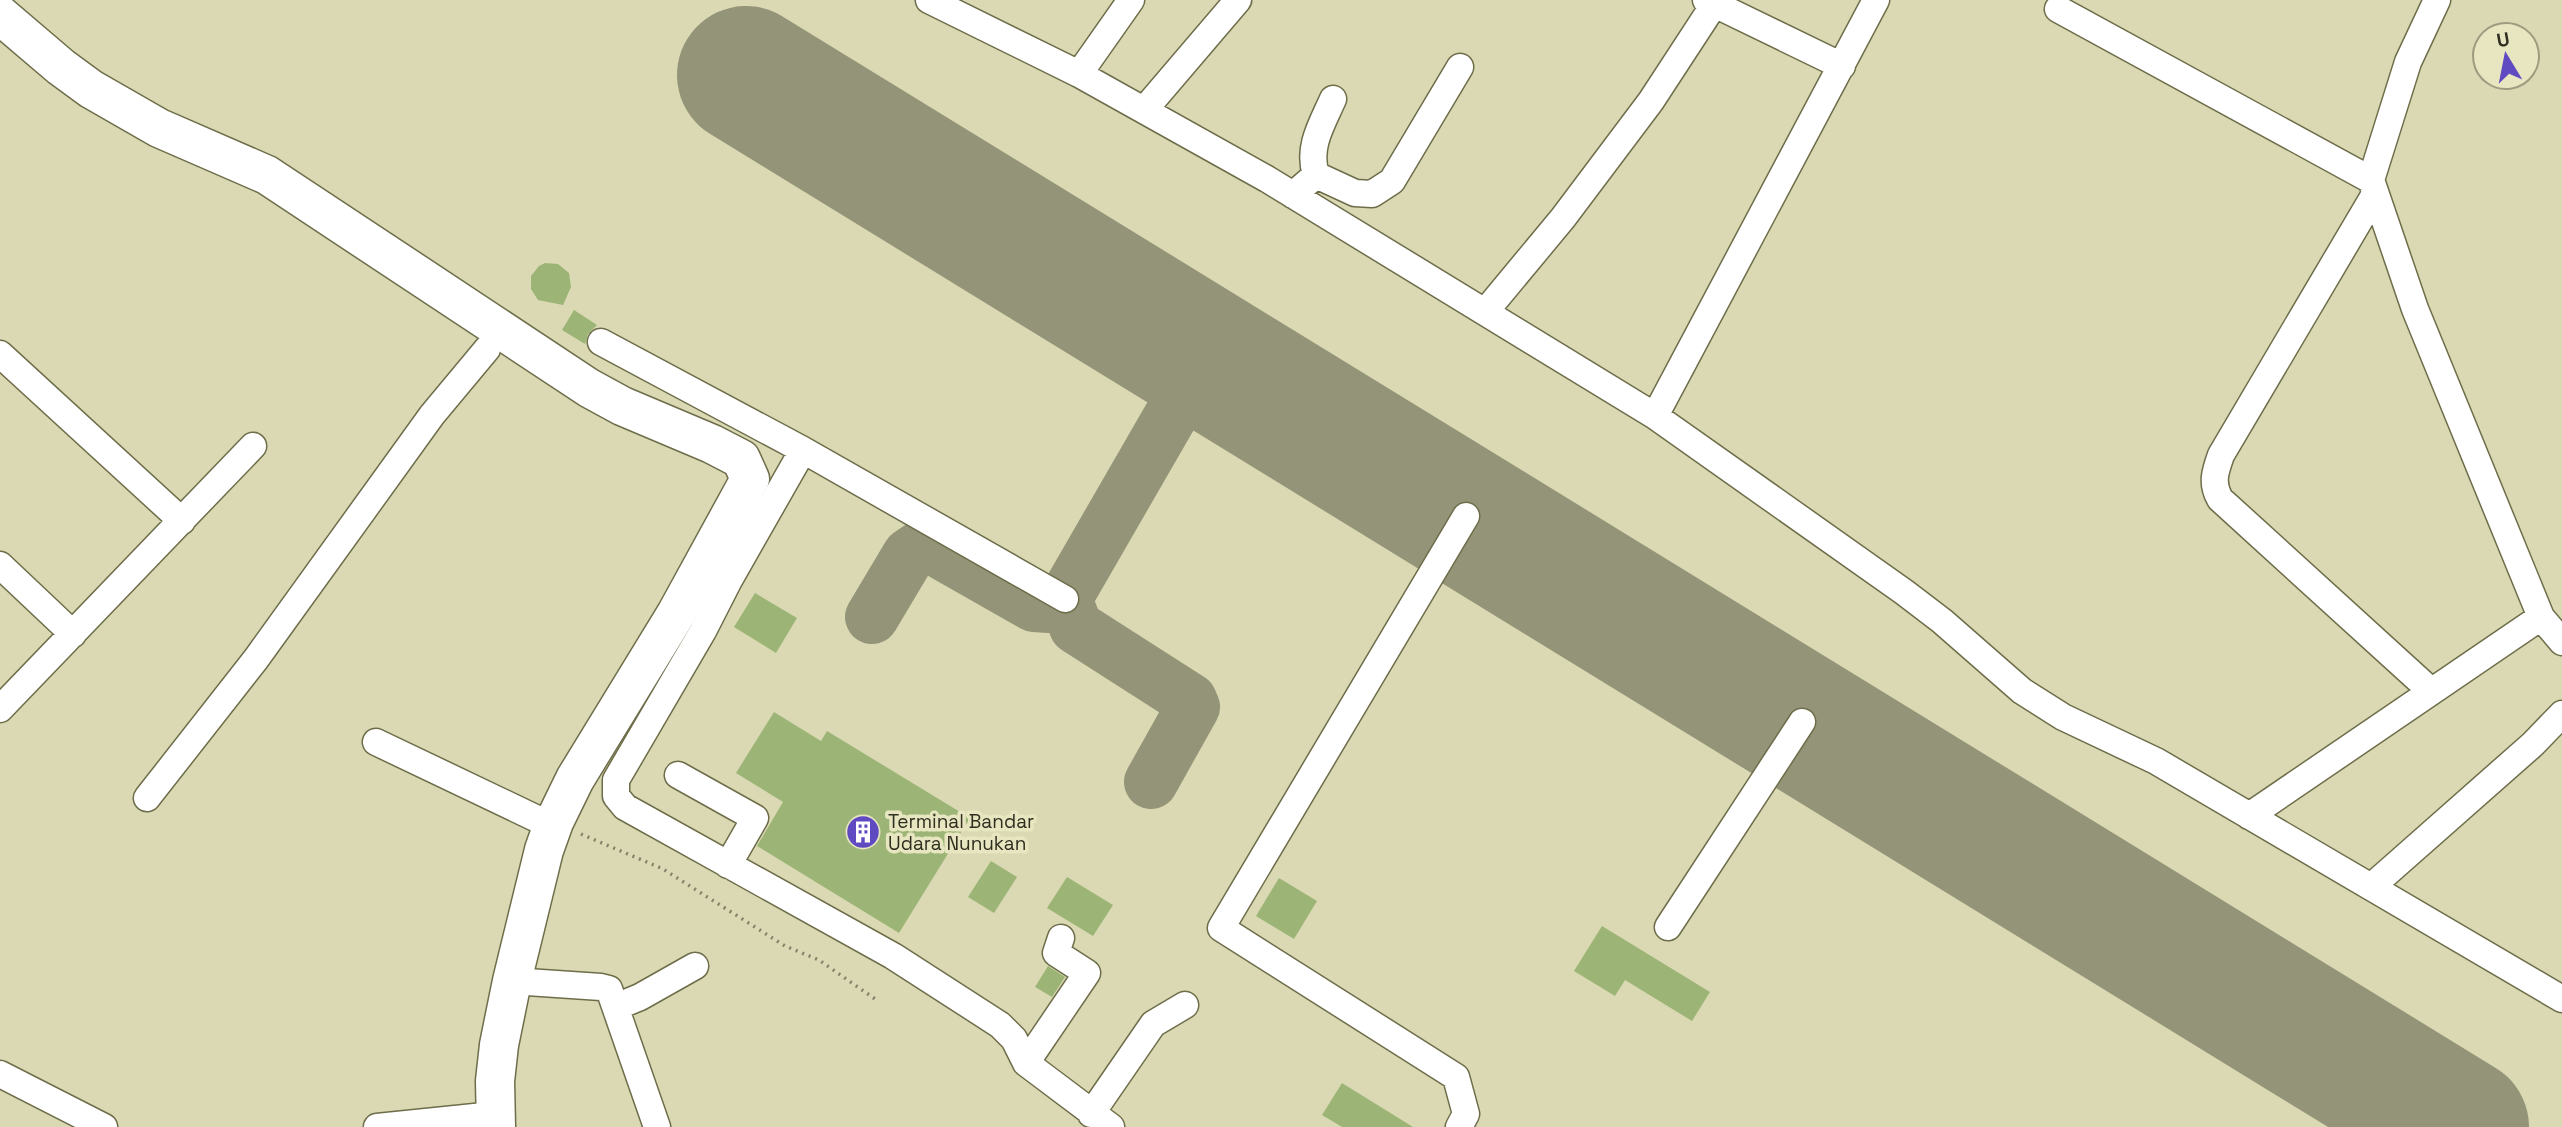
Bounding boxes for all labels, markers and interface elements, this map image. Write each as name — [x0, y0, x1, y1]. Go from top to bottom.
north arrow — [2471, 21, 2541, 91]
text: U — [2495, 26, 2512, 53]
place label: Terminal Bandar Udara Nunukan — [888, 809, 1034, 856]
building icon: Terminal Bandar Udara Nunukan — [844, 813, 882, 851]

